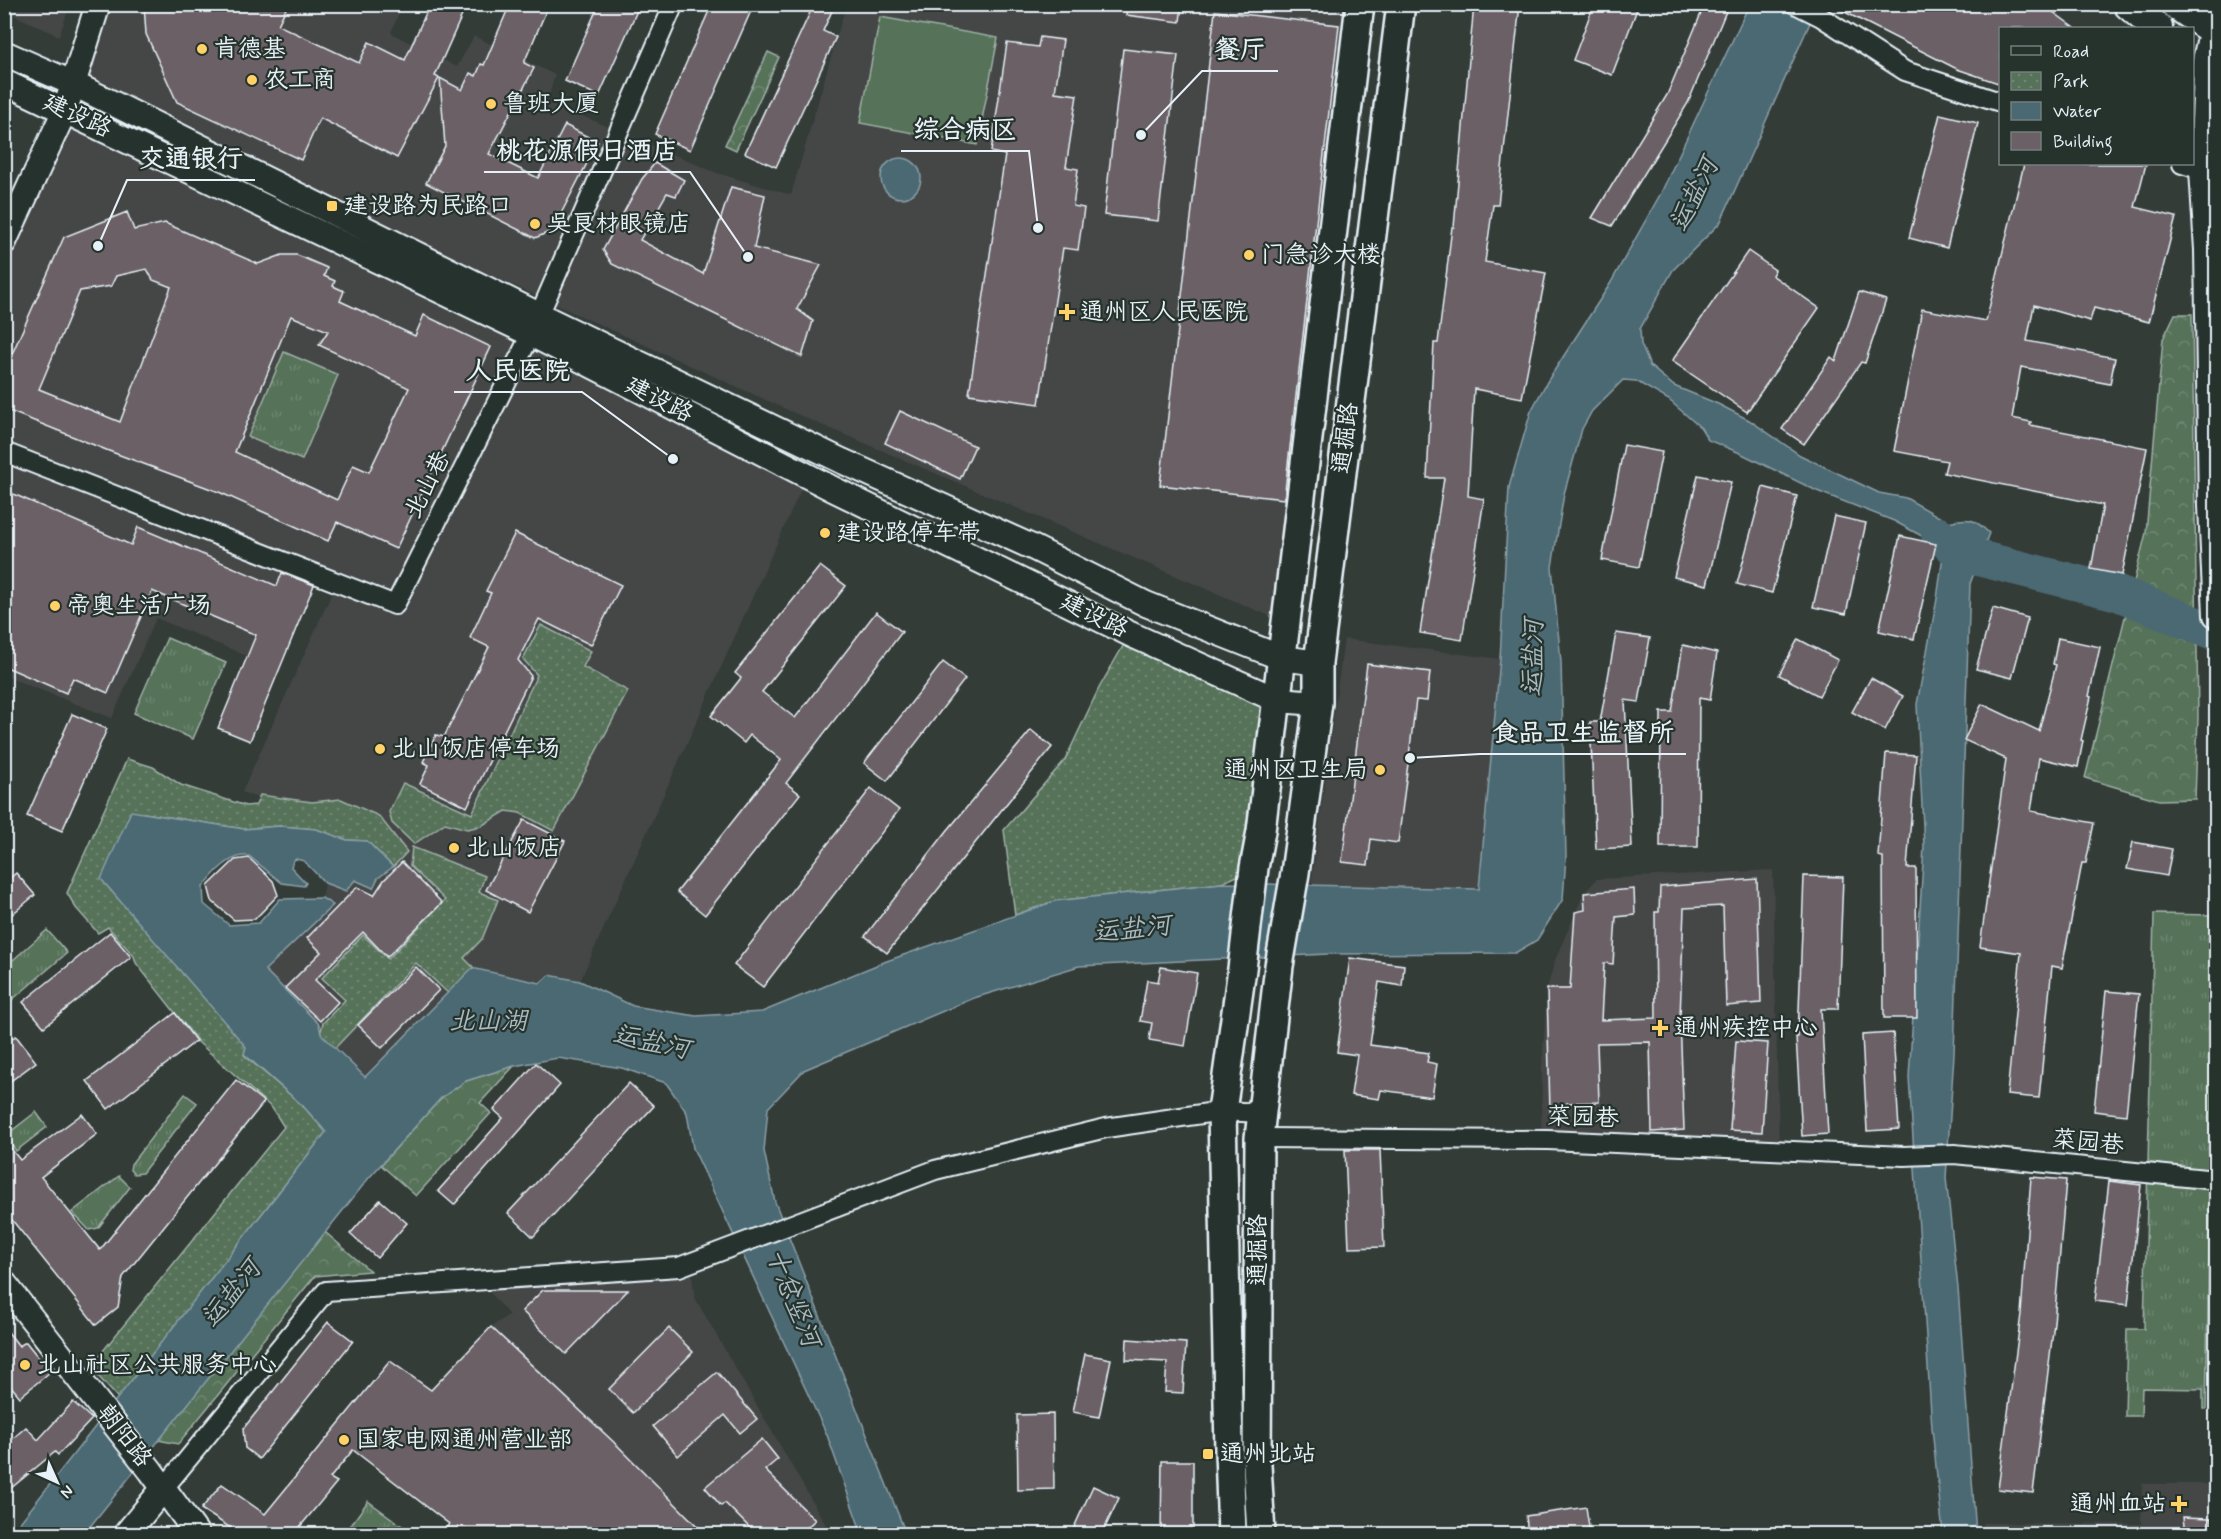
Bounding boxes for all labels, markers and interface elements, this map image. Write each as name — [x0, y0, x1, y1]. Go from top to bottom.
callout: 餐厅 — [1202, 27, 1278, 71]
legend — [1999, 27, 2194, 165]
place label: 肯德基 — [214, 34, 286, 65]
text: 餐厅 — [1214, 34, 1266, 68]
text: Road — [2053, 40, 2089, 64]
marker: 肯德基 — [195, 42, 209, 56]
place label: 农工商 — [264, 65, 336, 96]
text: Park — [2053, 70, 2089, 94]
marker: 农工商 — [245, 73, 259, 87]
street label: 建设路 — [38, 87, 116, 145]
place label: 鲁班大厦 — [503, 89, 599, 120]
marker: 鲁班大厦 — [484, 97, 498, 111]
text: Water — [2053, 100, 2102, 124]
callout: 综合病区 — [901, 107, 1029, 151]
text: 综合病区 — [913, 114, 1017, 148]
callout: 桃花源假日酒店 — [484, 128, 690, 172]
text: Building — [2053, 130, 2113, 156]
text: 桃花源假日酒店 — [496, 135, 678, 169]
callout: 交通银行 — [127, 136, 255, 180]
text: 交通银行 — [139, 143, 243, 177]
water label: 运盐河 — [1663, 149, 1729, 238]
place label: 建设路为民路口 — [344, 191, 512, 222]
marker: 建设路为民路口 — [325, 199, 339, 213]
place label: 吴良材眼镜店 — [547, 209, 691, 240]
marker: 吴良材眼镜店 — [528, 217, 542, 231]
place label: 门急诊大楼 — [1261, 240, 1381, 271]
marker: 门急诊大楼 — [1242, 248, 1256, 262]
place label: 通州区人民医院 — [1080, 297, 1248, 328]
marker: 通州区人民医院 — [1058, 303, 1076, 321]
callout: 人民医院 — [454, 348, 582, 392]
text: 人民医院 — [466, 355, 570, 389]
street label: 建设路 — [620, 370, 698, 430]
street label: 通掘路 — [1326, 400, 1366, 476]
street label: 北山巷 — [398, 446, 458, 524]
place label: 建设路停车带 — [837, 518, 981, 549]
marker: 建设路停车带 — [818, 526, 832, 540]
street label: 建设路 — [1055, 586, 1133, 646]
place label: 帝奥生活广场 — [67, 591, 211, 622]
marker: 帝奥生活广场 — [48, 599, 62, 613]
water label: 运盐河 — [1516, 615, 1552, 697]
callout: 食品卫生监督所 — [1480, 710, 1686, 754]
text: 食品卫生监督所 — [1492, 717, 1674, 751]
place label: 北山饭店停车场 — [392, 734, 560, 765]
marker: 北山饭店停车场 — [373, 742, 387, 756]
place label: 通州区卫生局 — [1224, 755, 1368, 786]
marker: 通州区卫生局 — [1373, 763, 1387, 777]
place label: 北山饭店 — [466, 833, 562, 864]
marker: 北山饭店 — [447, 841, 461, 855]
water label: 运盐河 — [1091, 909, 1177, 951]
water label: 北山湖 — [449, 1005, 530, 1039]
place label: 通州疾控中心 — [1674, 1013, 1818, 1044]
water label: 运盐河 — [609, 1018, 697, 1069]
marker: 通州疾控中心 — [1651, 1019, 1669, 1037]
street label: 菜园巷 — [1546, 1101, 1620, 1135]
street label: 菜园巷 — [2051, 1124, 2125, 1162]
street label: 通掘路 — [1243, 1214, 1274, 1286]
water label: 十总竖河 — [757, 1243, 829, 1356]
water label: 运盐河 — [194, 1250, 272, 1335]
place label: 北山社区公共服务中心 — [37, 1350, 277, 1381]
marker: 北山社区公共服务中心 — [18, 1358, 32, 1372]
street label: 朝阳路 — [90, 1398, 158, 1474]
place label: 国家电网通州营业部 — [356, 1425, 572, 1456]
marker: 国家电网通州营业部 — [337, 1433, 351, 1447]
place label: 通州北站 — [1220, 1439, 1316, 1470]
marker: 通州北站 — [1201, 1447, 1215, 1461]
north arrow — [27, 1452, 87, 1512]
text: N — [55, 1480, 78, 1503]
place label: 通州血站 — [2070, 1489, 2166, 1520]
marker: 通州血站 — [2170, 1495, 2188, 1513]

